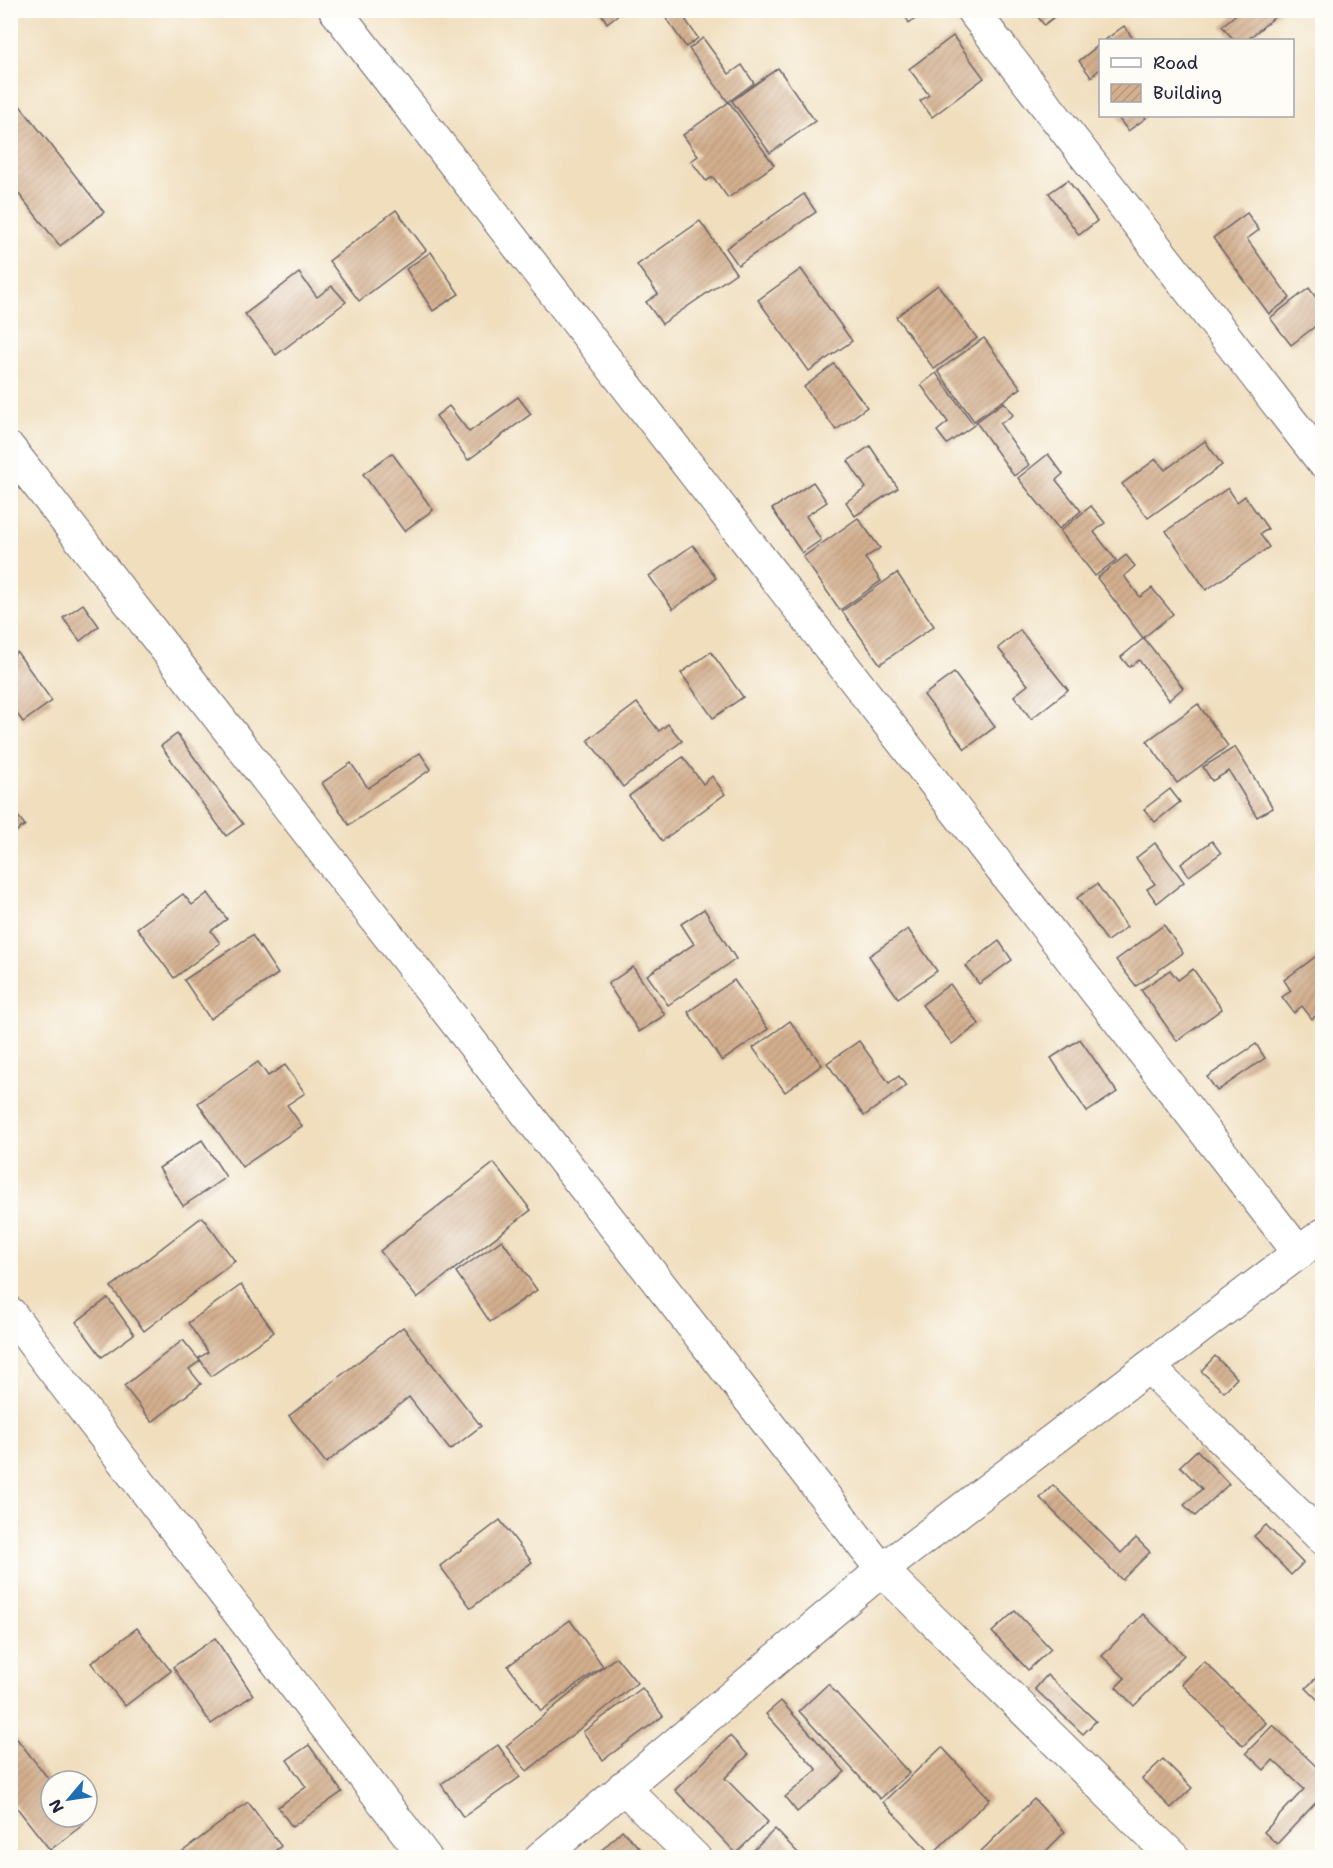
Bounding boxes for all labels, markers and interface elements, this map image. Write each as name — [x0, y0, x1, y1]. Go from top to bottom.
legend — [1099, 39, 1294, 117]
text: Road — [1153, 51, 1198, 75]
text: Building — [1153, 81, 1222, 105]
north arrow — [39, 1769, 99, 1829]
text: N — [44, 1795, 69, 1817]

